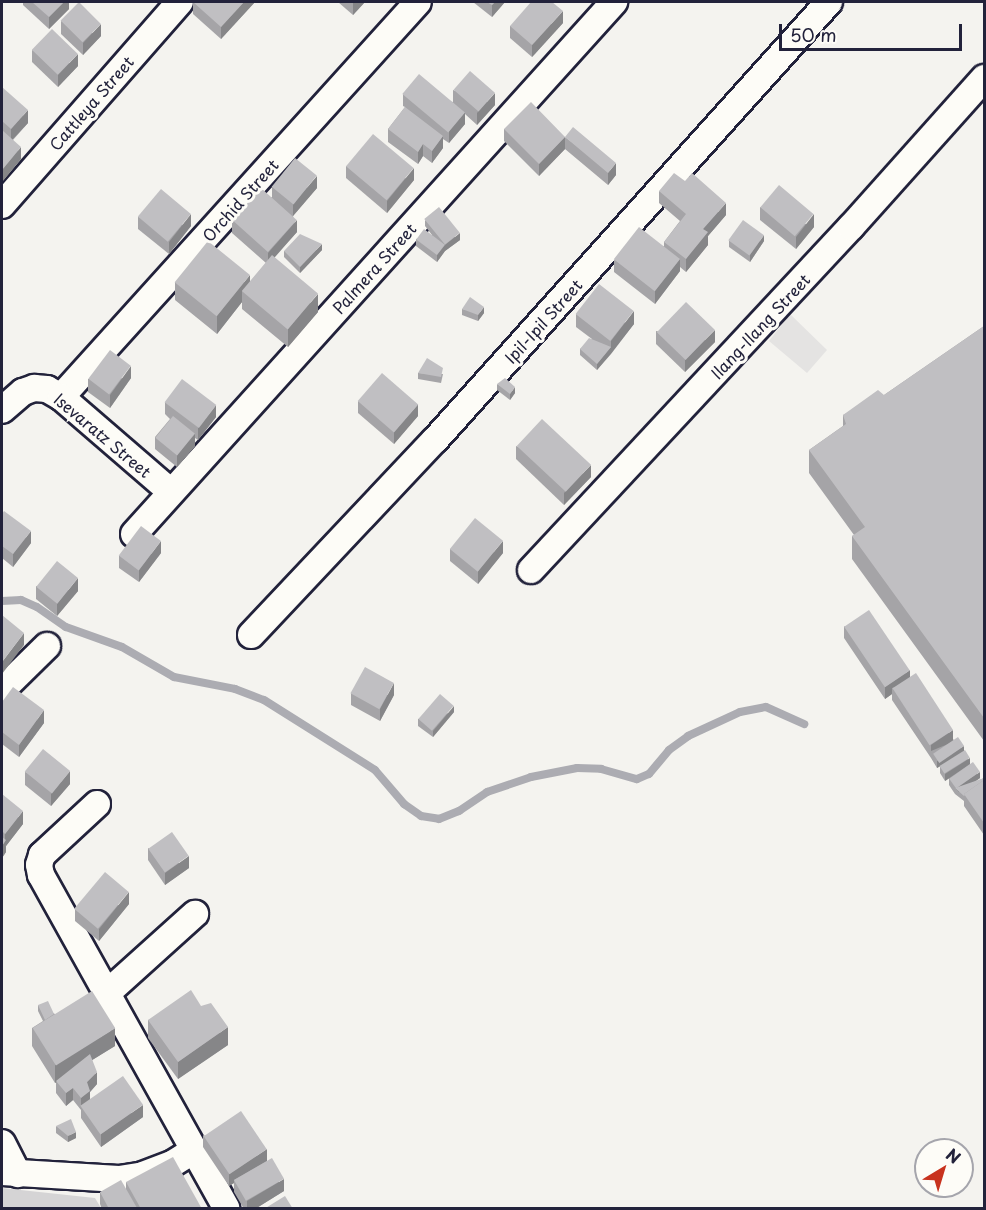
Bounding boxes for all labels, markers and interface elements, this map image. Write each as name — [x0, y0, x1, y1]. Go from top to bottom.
scale bar — [782, 12, 965, 50]
text: 50 m — [790, 21, 837, 48]
street label: Cattleya Street — [45, 52, 137, 154]
street label: Orchid Street — [198, 155, 282, 245]
street label: Palmera Street — [328, 218, 420, 318]
street label: Ilang-Ilang Street — [707, 270, 813, 382]
street label: Ipil-Ipil Street — [500, 275, 586, 367]
street label: Isevaratz Street — [50, 389, 156, 481]
north arrow — [914, 1138, 974, 1198]
text: N — [941, 1142, 966, 1169]

